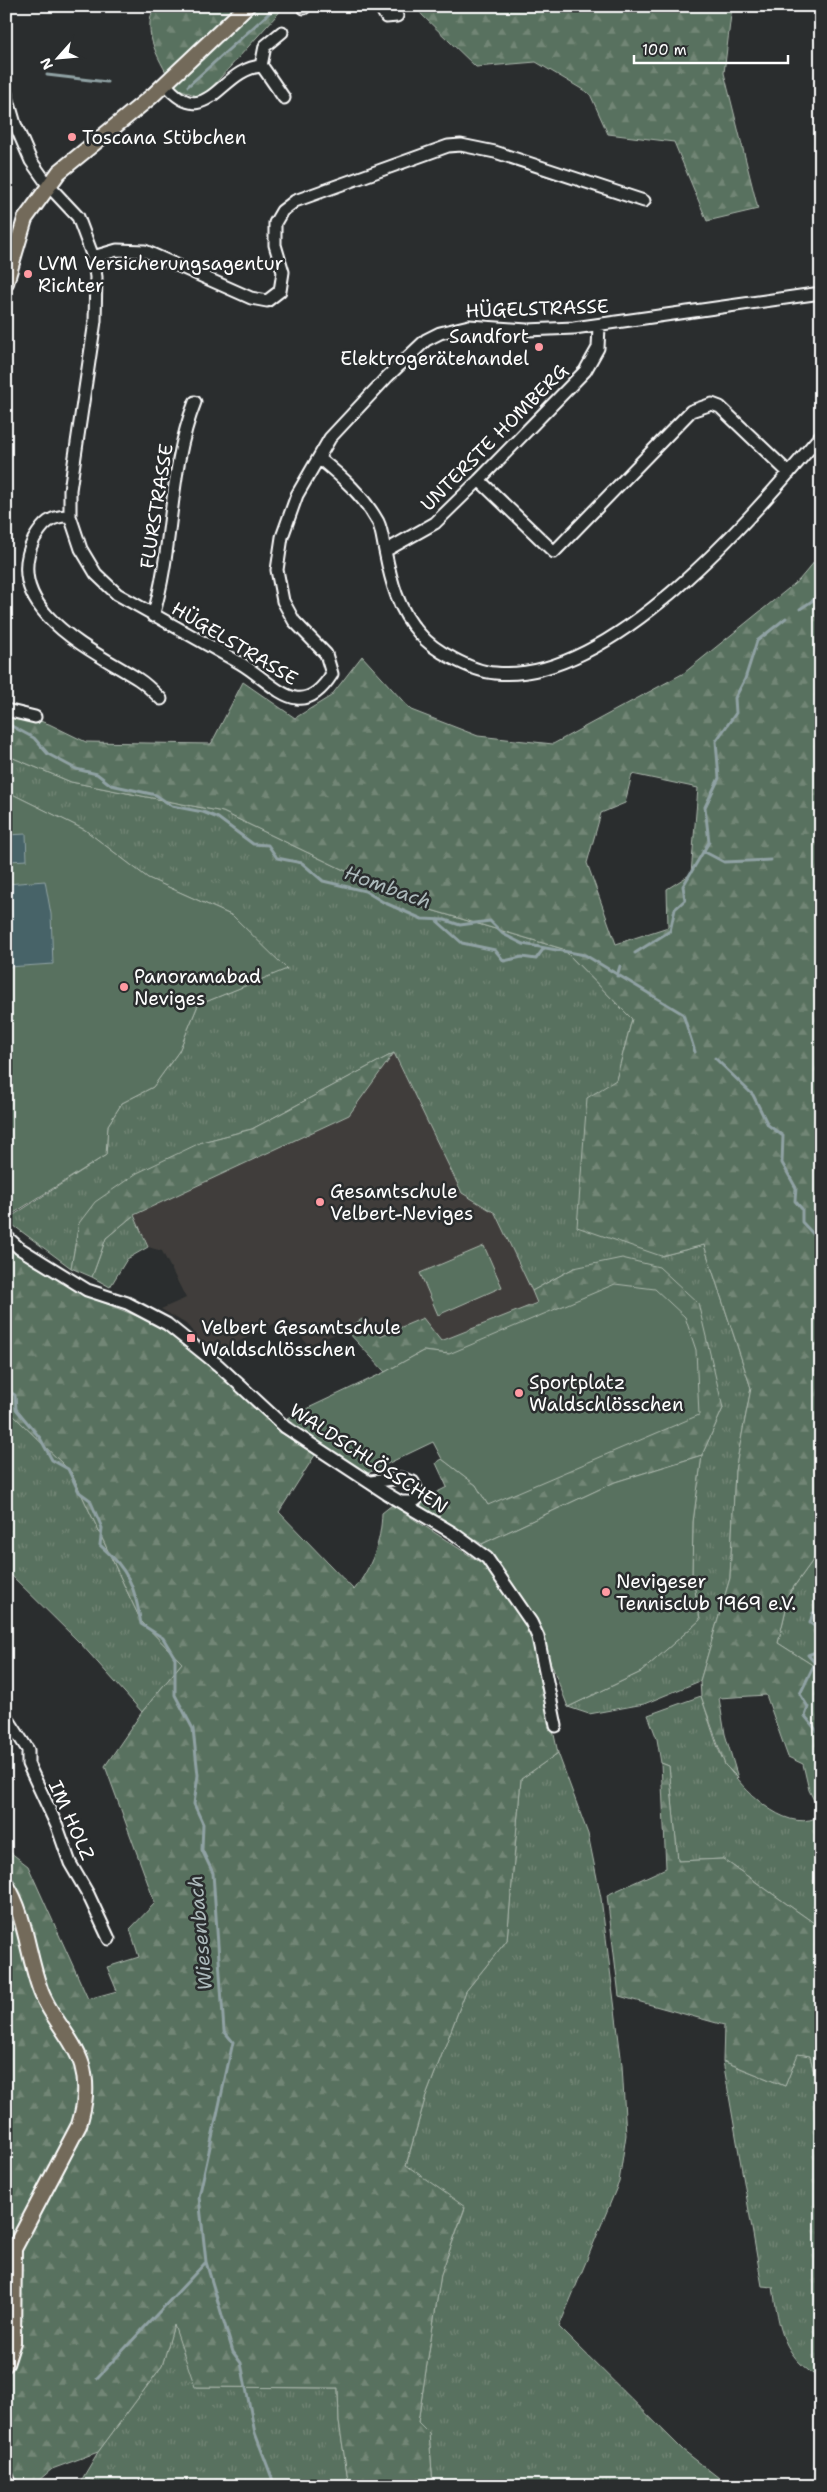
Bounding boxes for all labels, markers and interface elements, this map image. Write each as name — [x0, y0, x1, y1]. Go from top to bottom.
north arrow — [32, 32, 82, 82]
scale bar — [634, 32, 788, 64]
text: 100 m — [642, 40, 687, 60]
text: N — [36, 55, 57, 73]
place label: Toscana Stübchen — [82, 125, 246, 150]
marker: Toscana Stübchen — [66, 131, 78, 143]
place label: LVM Versicherungsagentur Richter — [38, 251, 284, 298]
marker: LVM Versicherungsagentur Richter — [22, 268, 34, 280]
street label: HÜGELSTRASSE — [465, 294, 609, 323]
place label: Sandfort Elektrogerätehandel — [340, 324, 529, 371]
marker: Sandfort Elektrogerätehandel — [533, 341, 545, 353]
street label: UNTERSTE HOMBERG — [415, 358, 573, 516]
street label: FLURSTRASSE — [134, 442, 179, 570]
street label: HÜGELSTRASSE — [167, 596, 303, 691]
water label: Hombach — [341, 859, 435, 915]
place label: Panoramabad Neviges — [134, 964, 261, 1011]
marker: Panoramabad Neviges — [118, 981, 130, 993]
place label: Gesamtschule Velbert-Neviges — [330, 1179, 473, 1226]
marker: Gesamtschule Velbert-Neviges — [314, 1196, 326, 1208]
place label: Velbert Gesamtschule Waldschlösschen — [201, 1315, 401, 1362]
marker: Velbert Gesamtschule Waldschlösschen — [185, 1332, 197, 1344]
place label: Sportplatz Waldschlösschen — [529, 1370, 684, 1417]
marker: Sportplatz Waldschlösschen — [513, 1387, 525, 1399]
street label: WALDSCHLÖSSCHEN — [285, 1398, 453, 1519]
place label: Nevigeser Tennisclub 1969 e.V. — [616, 1569, 796, 1616]
marker: Nevigeser Tennisclub 1969 e.V. — [600, 1586, 612, 1598]
street label: IM HOLZ — [43, 1776, 100, 1864]
water label: Wiesenbach — [182, 1874, 218, 1992]

